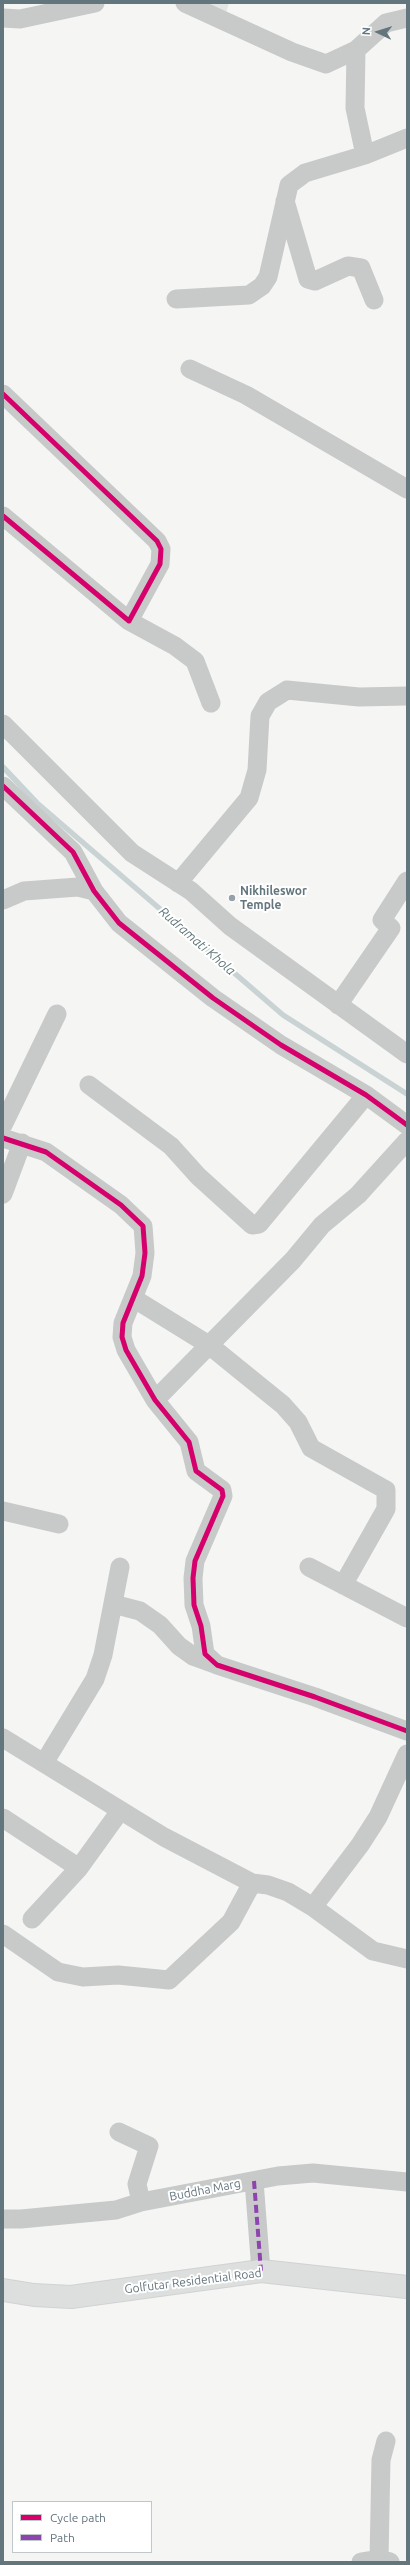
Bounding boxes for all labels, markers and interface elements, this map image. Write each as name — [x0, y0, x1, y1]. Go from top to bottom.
north arrow — [358, 12, 398, 52]
text: N — [360, 27, 372, 36]
place label: Nikhileswor Temple — [240, 884, 307, 912]
marker: Nikhileswor Temple — [227, 893, 237, 903]
water label: Rudramati Khola — [156, 904, 238, 978]
street label: Buddha Marg — [168, 2176, 242, 2204]
street label: Golfutar Residential Road — [124, 2265, 262, 2297]
legend — [12, 2501, 152, 2553]
text: Cycle path — [50, 2511, 106, 2524]
text: Path — [50, 2531, 75, 2544]

